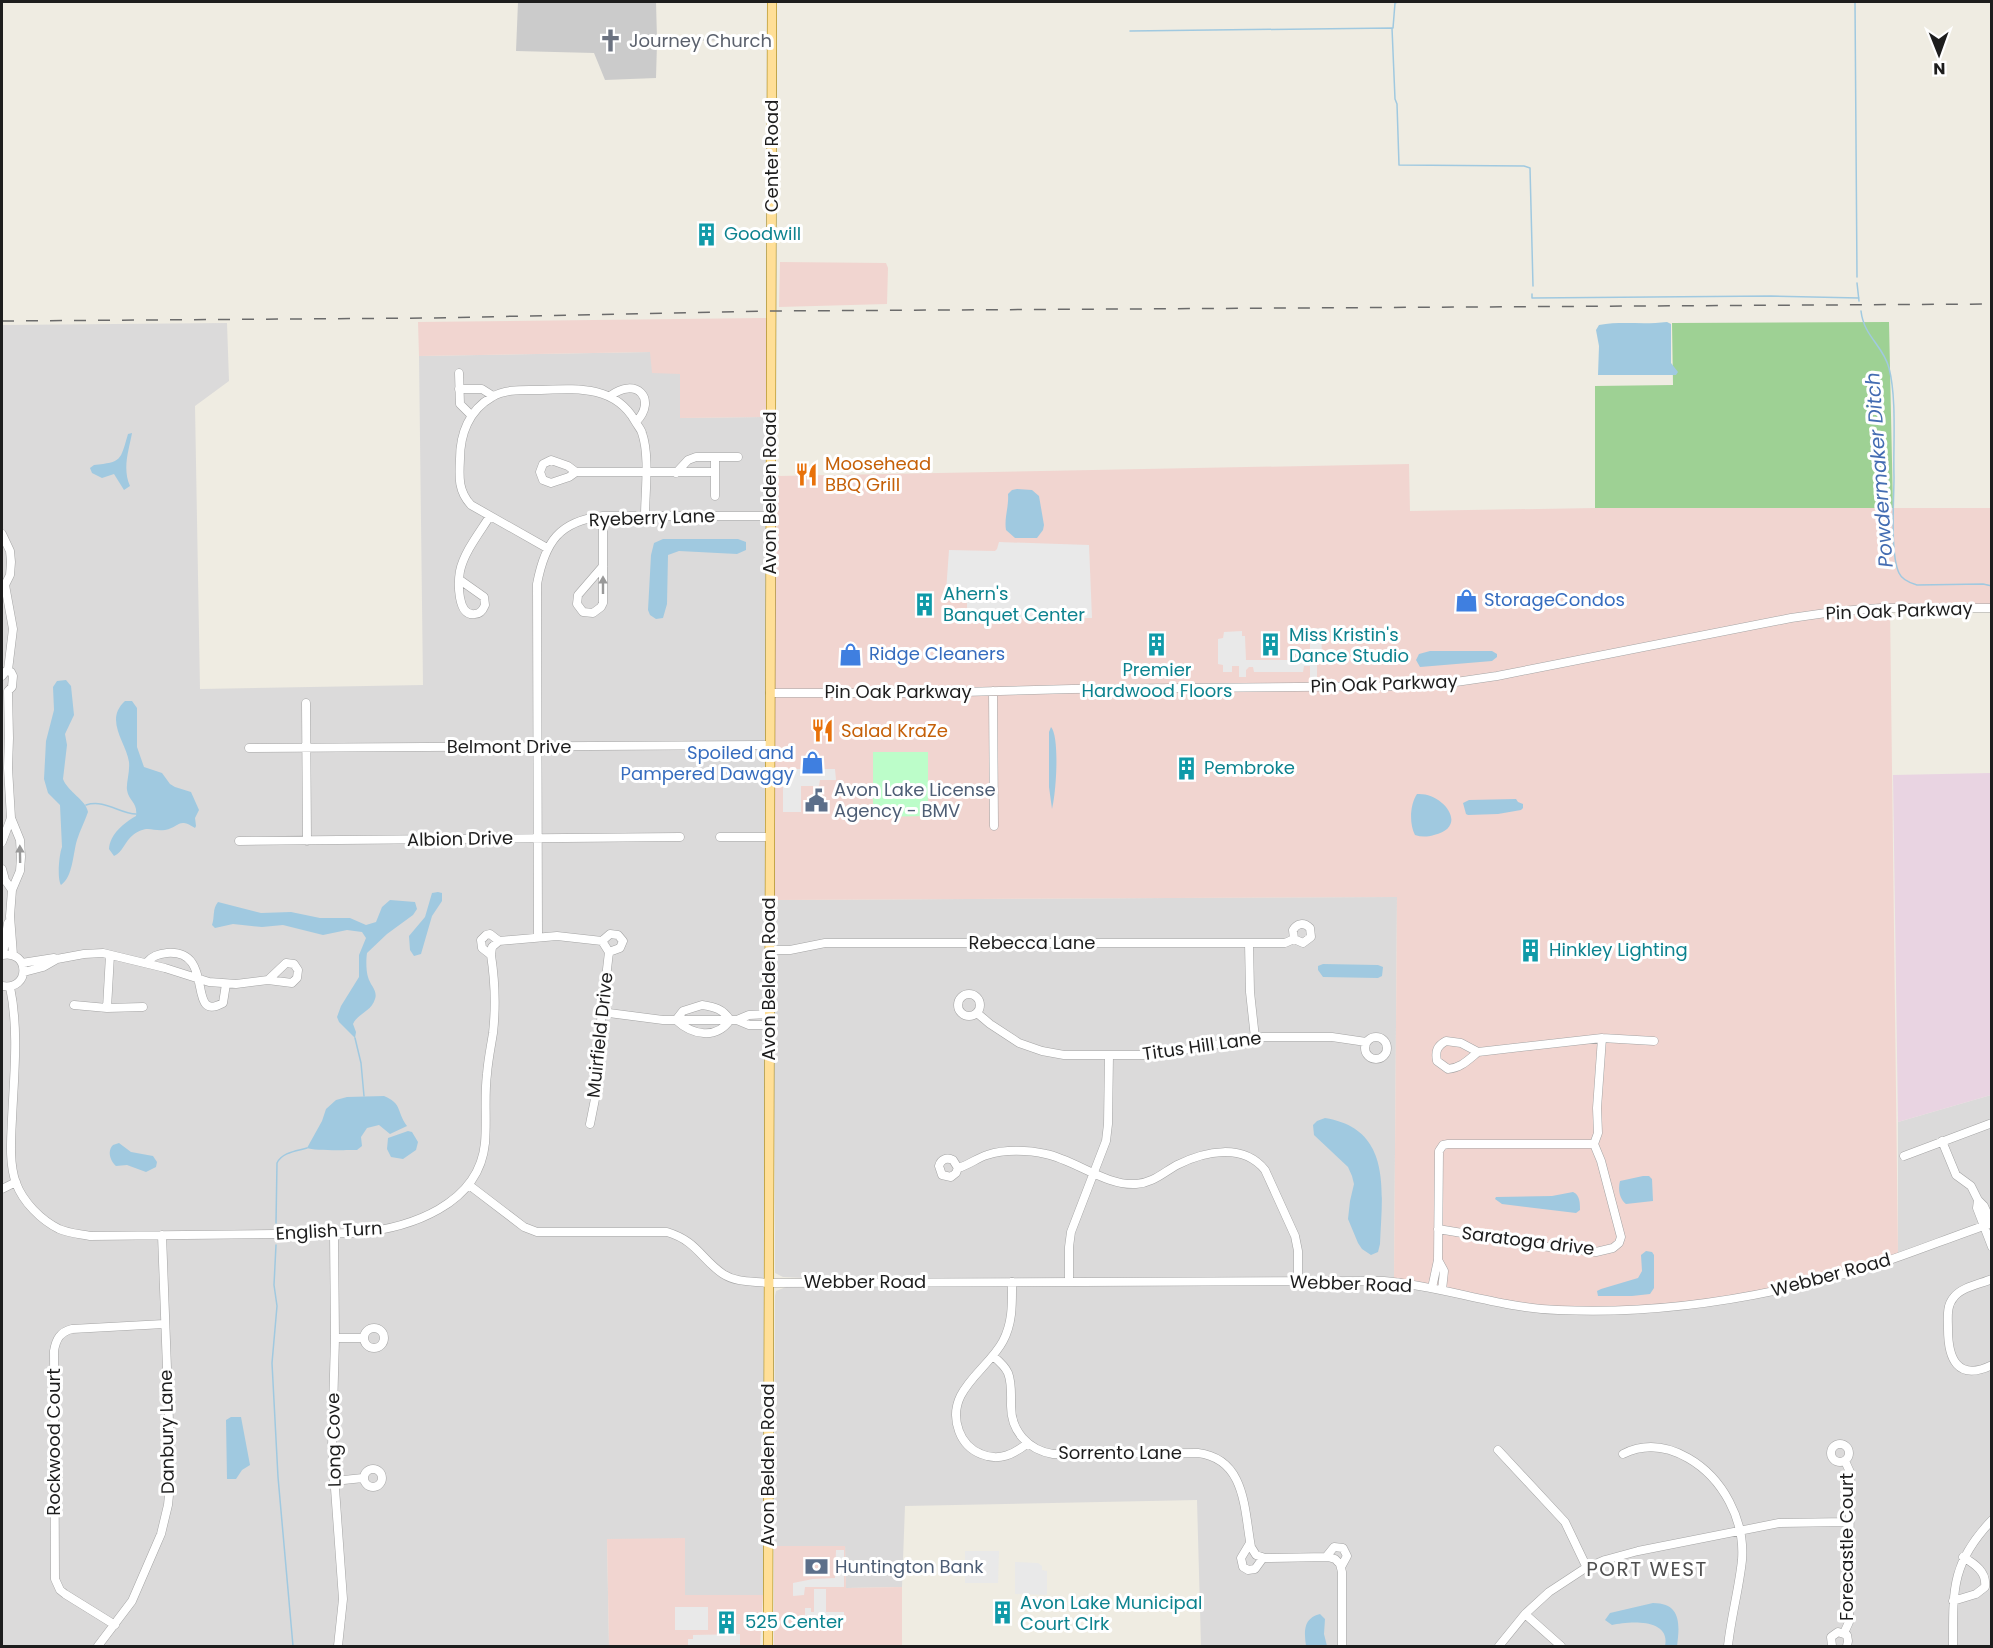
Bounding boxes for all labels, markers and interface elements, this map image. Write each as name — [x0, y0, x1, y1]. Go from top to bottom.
north arrow — [1909, 24, 1969, 84]
church icon: Journey Church — [598, 28, 624, 54]
place label: Journey Church — [629, 28, 772, 53]
text: N — [1933, 57, 1945, 80]
street label: Center Road — [759, 100, 784, 212]
building icon: Goodwill — [693, 221, 719, 247]
place label: Goodwill — [724, 221, 801, 246]
water label: Powdermaker Ditch — [1858, 371, 1900, 569]
street label: Avon Belden Road — [757, 411, 782, 575]
place label: Moosehead BBQ Grill — [825, 451, 931, 497]
restaurant icon: Moosehead BBQ Grill — [794, 461, 820, 487]
street label: Ryeberry Lane — [588, 503, 716, 532]
one-way arrow — [598, 576, 608, 595]
place label: Ahern's Banquet Center — [943, 581, 1085, 627]
shop icon: StorageCondos — [1453, 587, 1479, 613]
place label: StorageCondos — [1484, 587, 1625, 612]
building icon: Ahern's Banquet Center — [912, 591, 938, 617]
street label: Pin Oak Parkway — [1825, 595, 1973, 626]
place label: Miss Kristin's Dance Studio — [1289, 622, 1409, 668]
building icon: Premier Hardwood Floors — [1144, 631, 1170, 657]
building icon: Miss Kristin's Dance Studio — [1258, 632, 1284, 658]
shop icon: Ridge Cleaners — [838, 641, 864, 667]
place label: Ridge Cleaners — [869, 641, 1005, 666]
place label: Premier Hardwood Floors — [1082, 657, 1232, 703]
street label: Pin Oak Parkway — [1310, 668, 1458, 699]
street label: Pin Oak Parkway — [824, 679, 972, 704]
restaurant icon: Salad KraZe — [810, 718, 836, 744]
place label: Salad KraZe — [841, 718, 948, 743]
street label: Belmont Drive — [447, 734, 571, 759]
place label: Spoiled and Pampered Dawggy — [621, 740, 794, 786]
shop icon: Spoiled and Pampered Dawggy — [799, 750, 825, 776]
building icon: Pembroke — [1173, 755, 1199, 781]
place label: Pembroke — [1204, 755, 1295, 780]
place label: Avon Lake License Agency - BMV — [834, 777, 996, 823]
public building icon: Avon Lake License Agency - BMV — [803, 787, 829, 813]
street label: Albion Drive — [407, 825, 513, 852]
one-way arrow — [16, 844, 25, 863]
street label: Avon Belden Road — [756, 897, 781, 1061]
street label: Rebecca Lane — [969, 930, 1095, 955]
building icon: Hinkley Lighting — [1518, 937, 1544, 963]
place label: Hinkley Lighting — [1549, 937, 1688, 962]
street label: Muirfield Drive — [580, 971, 619, 1099]
street label: Titus Hill Lane — [1141, 1025, 1263, 1066]
street label: English Turn — [275, 1215, 383, 1246]
street label: Saratoga drive — [1460, 1220, 1596, 1261]
street label: Webber Road — [1768, 1247, 1893, 1302]
street label: Webber Road — [804, 1269, 926, 1294]
street label: Webber Road — [1289, 1269, 1413, 1298]
street label: Rockwood Court — [41, 1368, 66, 1516]
street label: Danbury Lane — [153, 1370, 180, 1494]
street label: Avon Belden Road — [755, 1383, 780, 1547]
street label: Long Cove — [320, 1393, 347, 1487]
street label: Sorrento Lane — [1058, 1440, 1182, 1465]
street label: Forecastle Court — [1834, 1473, 1859, 1621]
bank icon: Huntington Bank — [804, 1554, 830, 1580]
place label: Huntington Bank — [835, 1554, 984, 1579]
district label: PORT WEST — [1586, 1555, 1708, 1583]
place label: Avon Lake Municipal Court Clrk — [1020, 1590, 1202, 1636]
building icon: Avon Lake Municipal Court Clrk — [989, 1600, 1015, 1626]
building icon: 525 Center — [714, 1609, 740, 1635]
place label: 525 Center — [745, 1609, 844, 1634]

